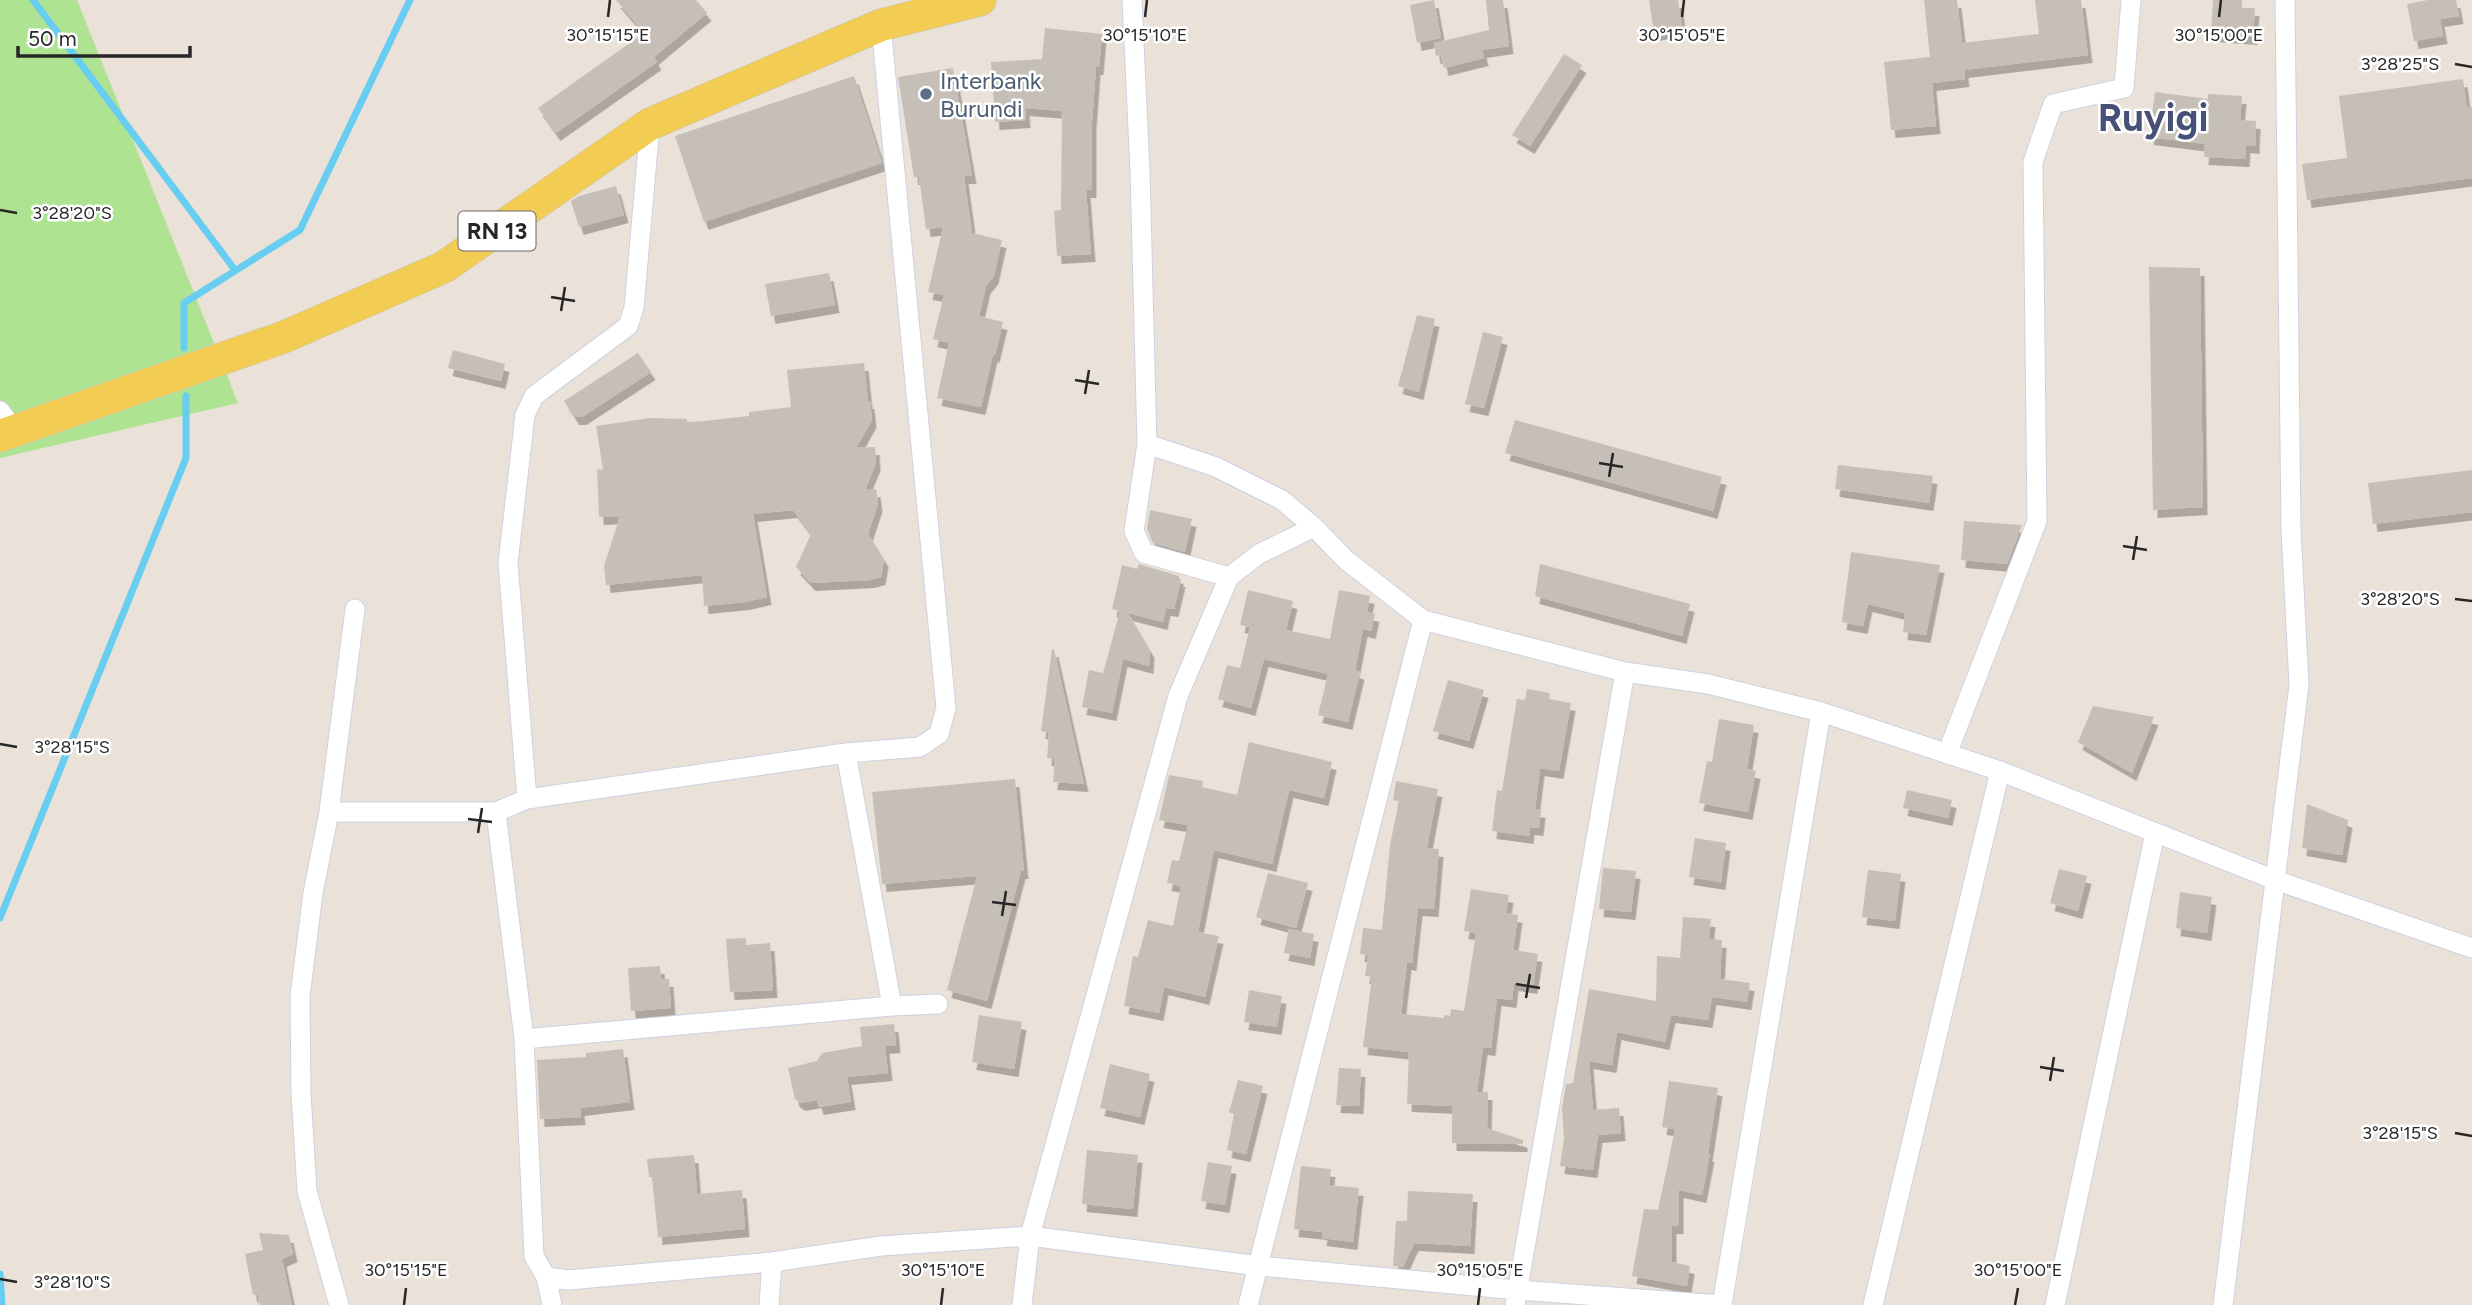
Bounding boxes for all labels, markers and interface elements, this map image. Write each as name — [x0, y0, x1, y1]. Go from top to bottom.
scale bar — [18, 14, 189, 58]
text: 30°15'15"E — [566, 24, 650, 46]
text: 30°15'10"E — [1103, 24, 1187, 46]
text: 30°15'05"E — [1638, 24, 1726, 46]
text: 30°15'00"E — [2175, 24, 2263, 46]
text: 50 m — [28, 26, 77, 51]
text: 3°28'25"S — [2361, 53, 2439, 75]
place label: Interbank Burundi — [940, 66, 1042, 123]
marker: Interbank Burundi — [918, 86, 934, 102]
district label: Ruyigi — [2098, 95, 2208, 141]
text: 3°28'20"S — [32, 202, 112, 224]
road number: RN 13 — [458, 212, 536, 250]
text: 3°28'20"S — [2360, 588, 2440, 610]
text: 3°28'15"S — [34, 736, 110, 758]
text: 3°28'15"S — [2362, 1122, 2438, 1144]
text: 30°15'15"E — [364, 1259, 448, 1281]
text: 30°15'10"E — [901, 1259, 985, 1281]
text: 30°15'05"E — [1436, 1259, 1524, 1281]
text: 30°15'00"E — [1974, 1259, 2062, 1281]
text: 3°28'10"S — [34, 1271, 110, 1293]

